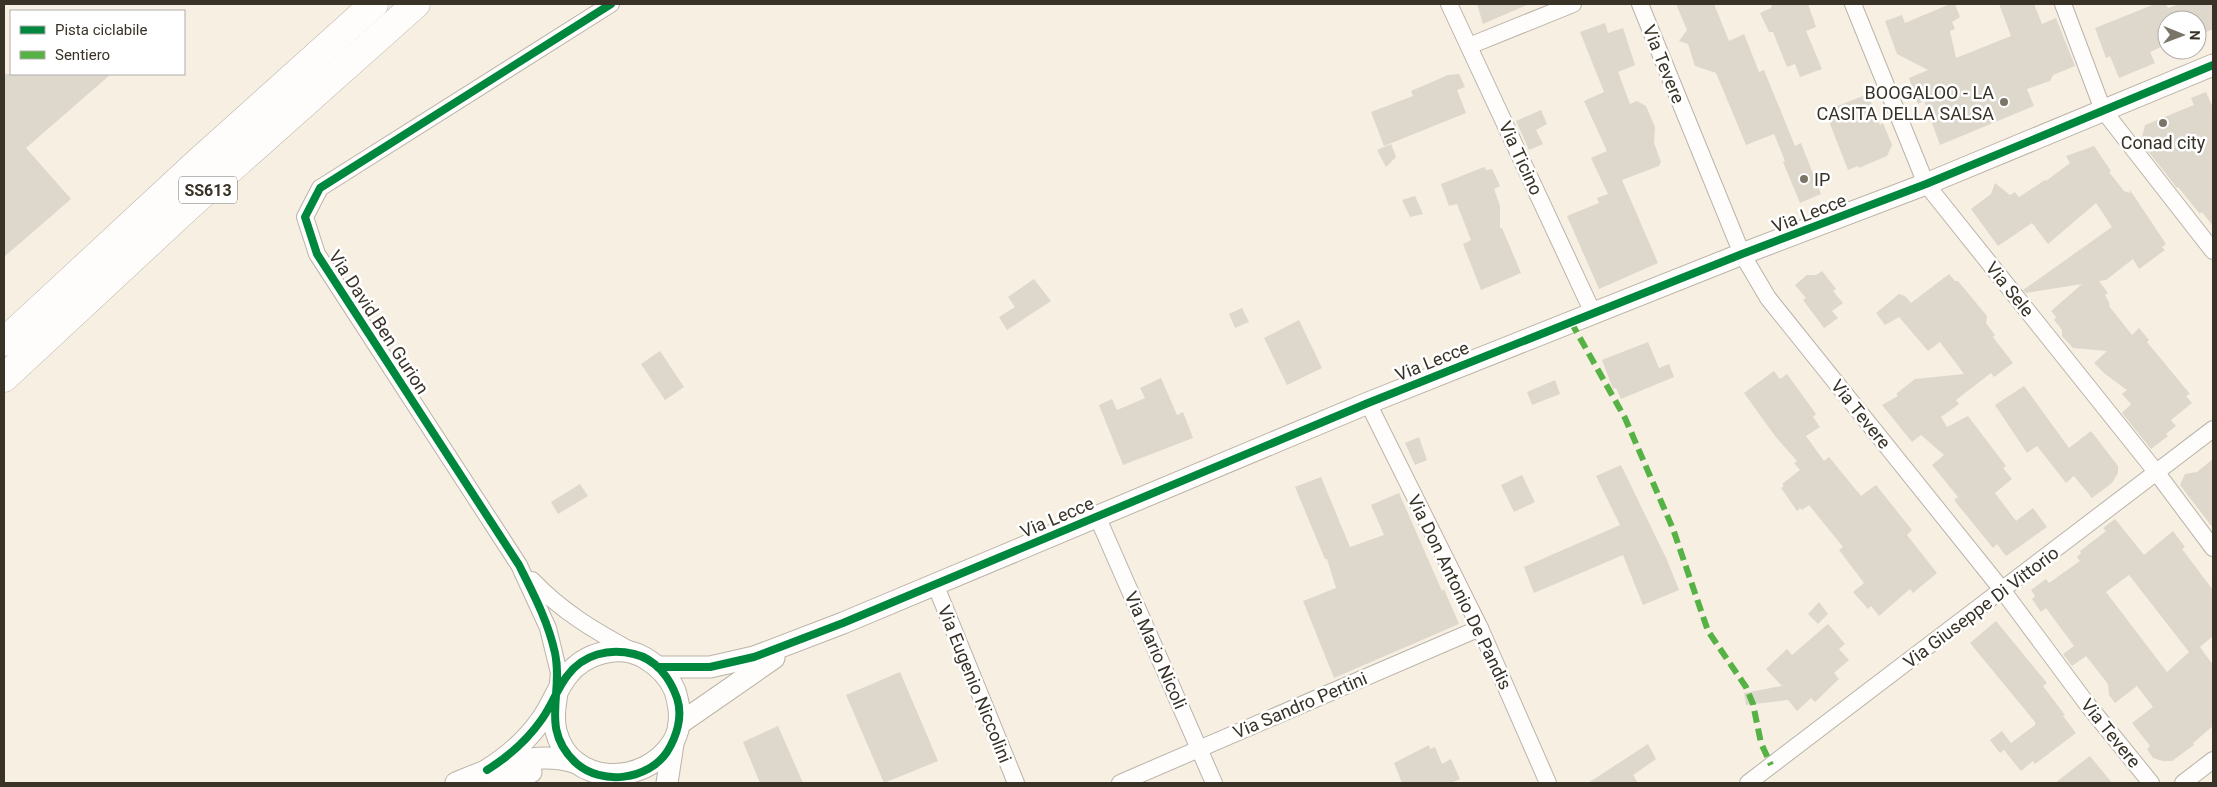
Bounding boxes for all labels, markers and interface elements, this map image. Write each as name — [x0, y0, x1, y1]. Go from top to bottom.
legend — [10, 10, 185, 75]
north arrow — [2157, 10, 2207, 60]
text: Pista ciclabile — [55, 21, 148, 39]
street label: Via Tevere — [1639, 22, 1689, 106]
text: N — [2187, 30, 2203, 40]
text: Sentiero — [55, 46, 110, 64]
place label: BOOGALOO - LA CASITA DELLA SALSA — [1817, 82, 1994, 124]
marker: BOOGALOO - LA CASITA DELLA SALSA — [1998, 96, 2010, 108]
marker: Conad city — [2157, 117, 2169, 129]
street label: Via Ticino — [1495, 118, 1547, 198]
place label: Conad city — [2121, 132, 2206, 153]
place label: IP — [1814, 169, 1830, 190]
marker: IP — [1798, 173, 1810, 185]
road number: SS613 — [179, 176, 237, 204]
street label: Via Lecce — [1769, 189, 1849, 237]
street label: Via David Ben Gurion — [325, 246, 433, 398]
street label: Via Sele — [1982, 257, 2038, 321]
street label: Via Lecce — [1392, 337, 1472, 385]
street label: Via Tevere — [1827, 375, 1895, 453]
street label: Via Don Antonio De Pandis — [1404, 491, 1516, 693]
street label: Via Lecce — [1017, 492, 1097, 542]
street label: Via Giuseppe Di Vittorio — [1899, 542, 2063, 672]
street label: Via Mario Nicoli — [1121, 588, 1191, 712]
street label: Via Eugenio Niccolini — [934, 602, 1016, 766]
street label: Via Sandro Pertini — [1230, 667, 1370, 743]
street label: Via Tevere — [2077, 694, 2145, 772]

